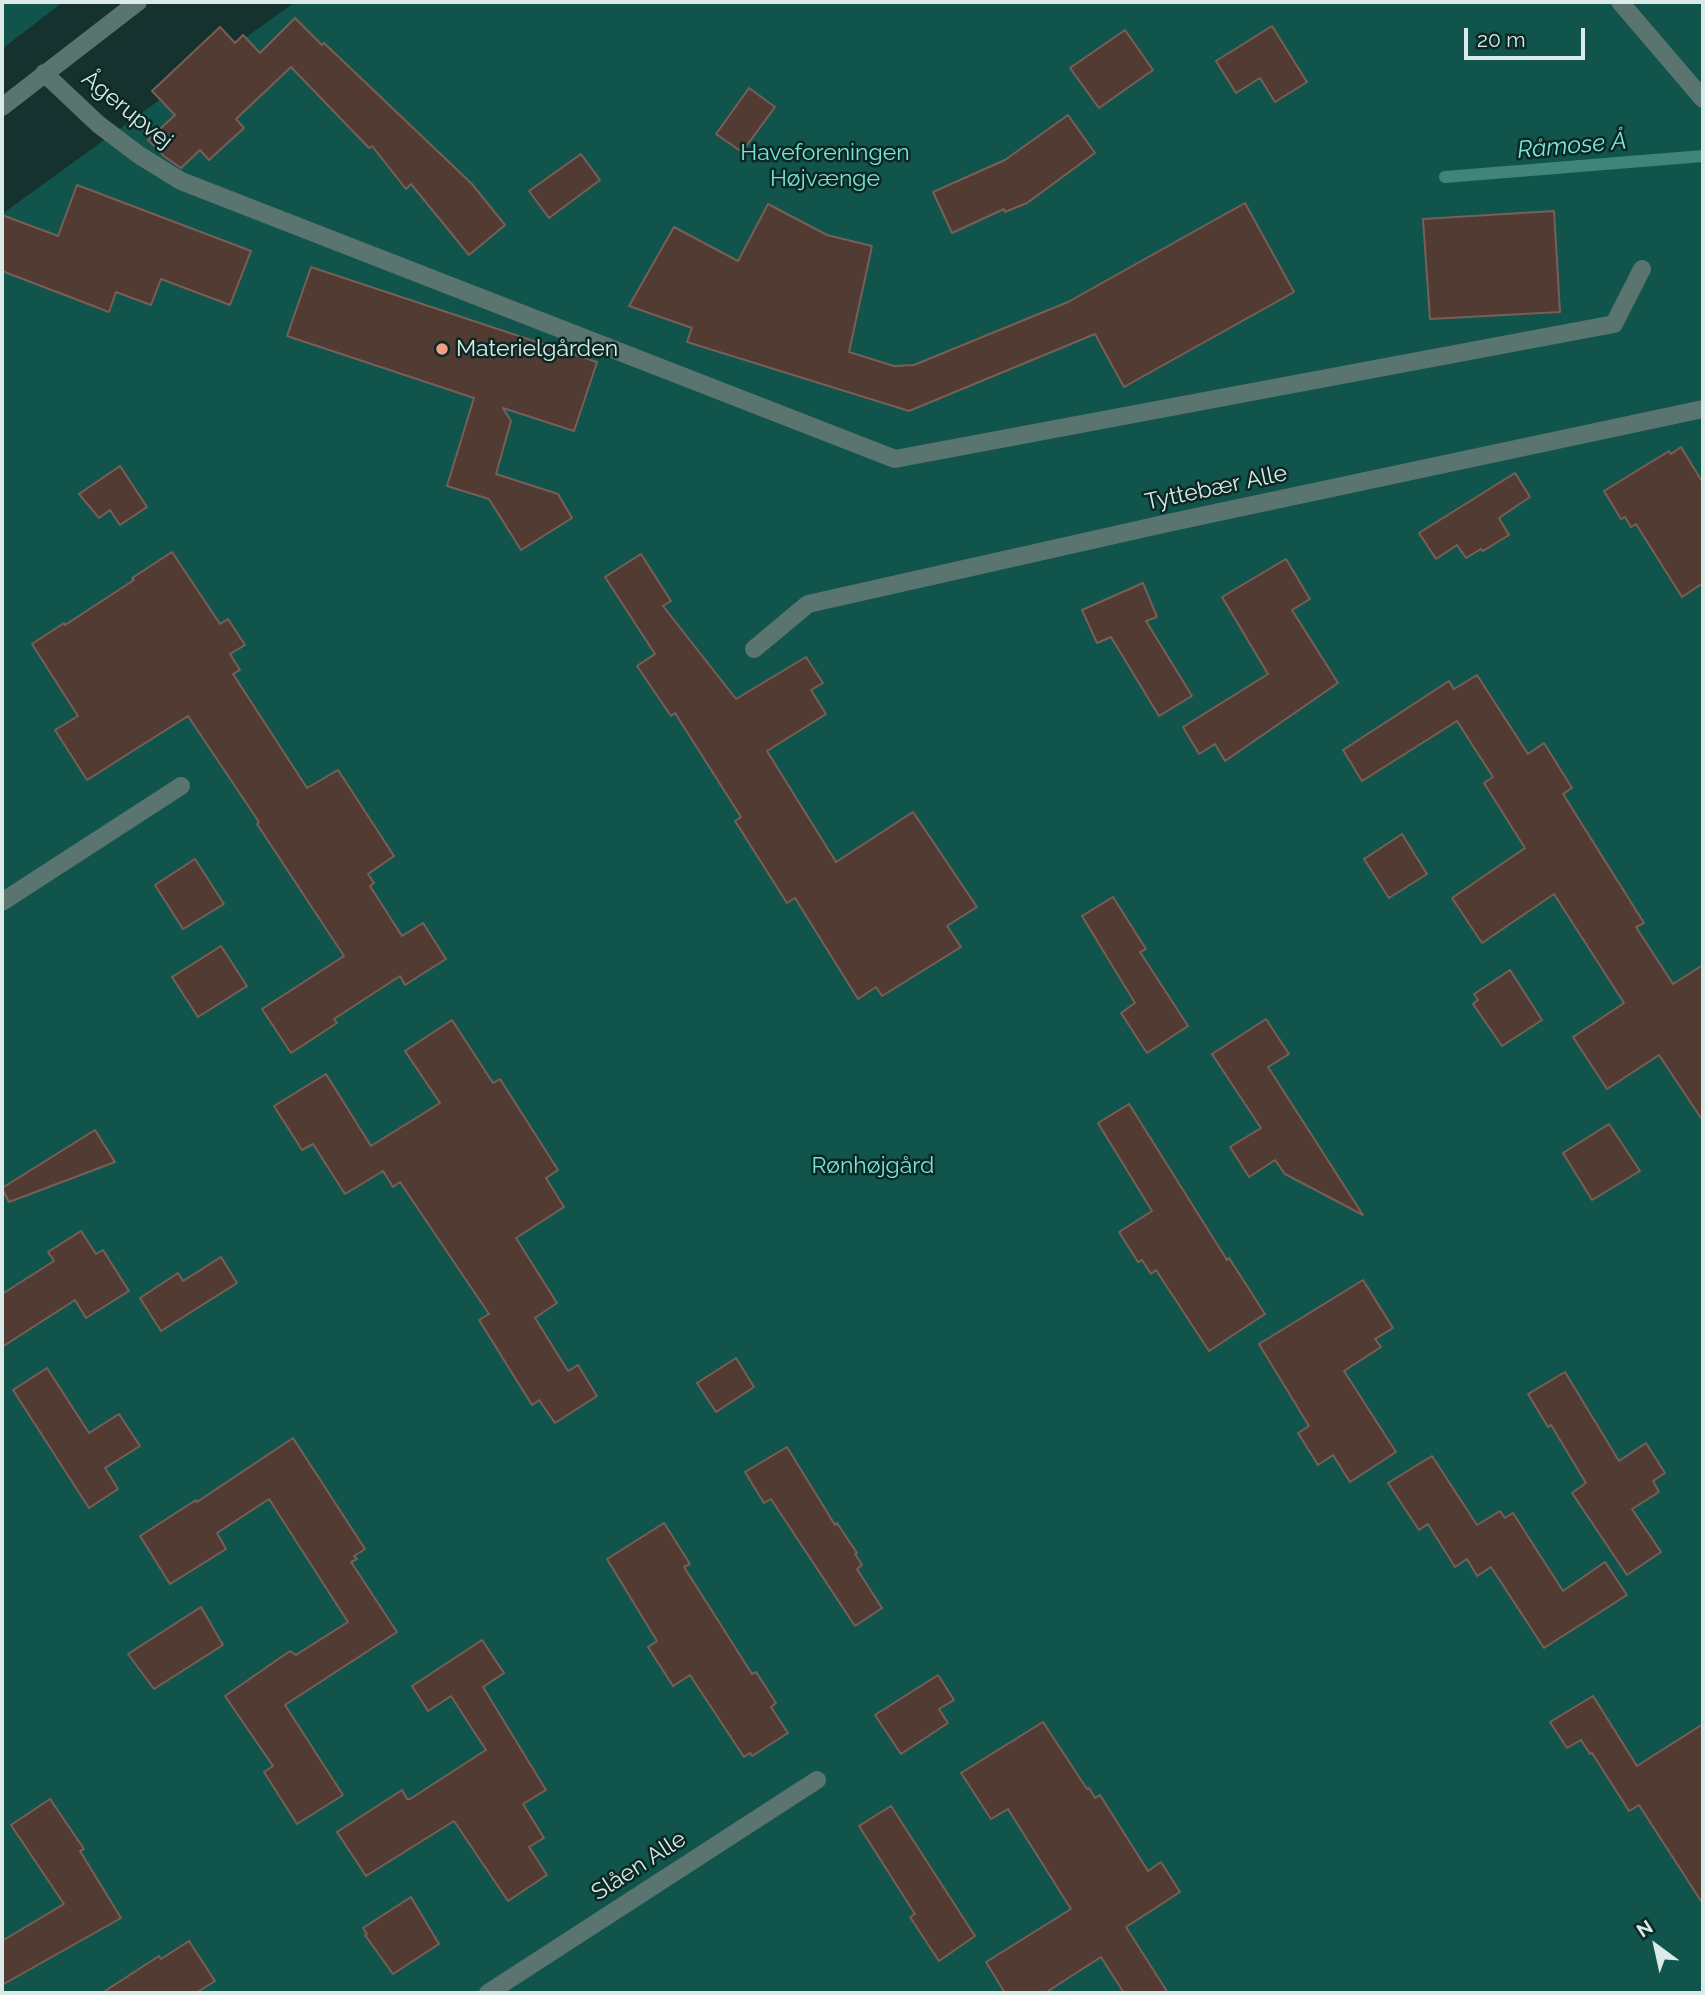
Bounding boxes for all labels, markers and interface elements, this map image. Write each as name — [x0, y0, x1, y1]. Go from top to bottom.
scale bar — [1467, 14, 1588, 58]
text: 20 m — [1477, 27, 1525, 52]
street label: Ågerupvej — [76, 65, 178, 155]
water label: Råmose Å — [1516, 127, 1628, 165]
park label: Haveforeningen Højvænge — [740, 139, 910, 193]
place label: Materielgården — [456, 335, 618, 363]
marker: Materielgården — [434, 341, 450, 357]
street label: Tyttebær Alle — [1142, 459, 1290, 517]
park label: Rønhøjgård — [812, 1152, 934, 1180]
street label: Slåen Alle — [587, 1825, 691, 1907]
north arrow — [1621, 1911, 1691, 1981]
text: N — [1632, 1915, 1657, 1942]

